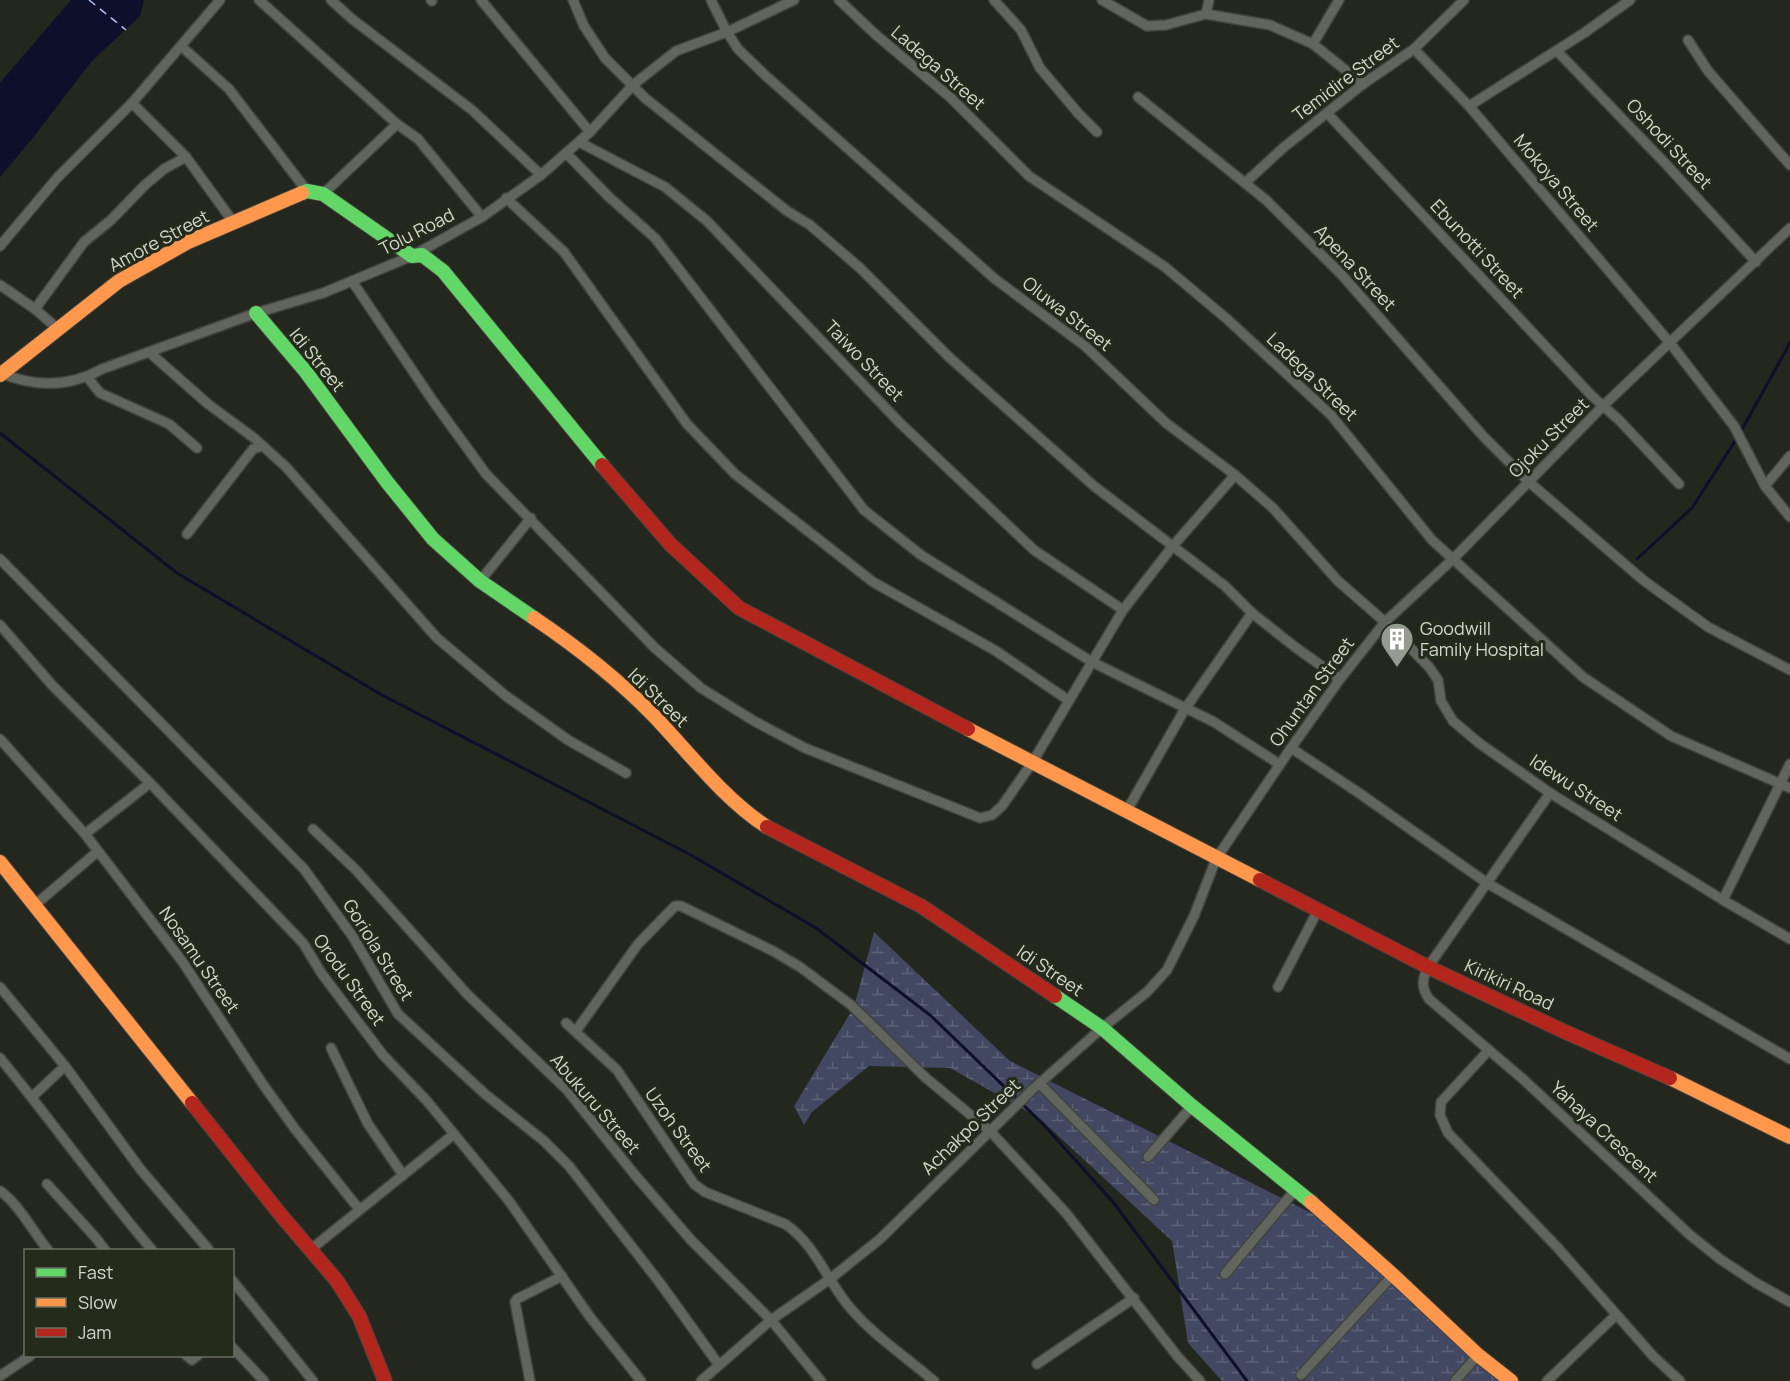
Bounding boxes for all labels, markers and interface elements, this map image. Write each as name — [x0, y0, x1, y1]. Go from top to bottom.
street label: Ladega Street — [886, 20, 991, 115]
street label: Temidire Street — [1287, 30, 1403, 126]
street label: Oshodi Street — [1622, 93, 1718, 194]
street label: Mokoya Street — [1509, 129, 1605, 236]
street label: Ebunotti Street — [1426, 194, 1530, 303]
street label: Tolu Road — [375, 202, 458, 260]
street label: Amore Street — [104, 204, 213, 277]
street label: Apena Street — [1310, 219, 1402, 316]
street label: Oluwa Street — [1018, 271, 1117, 356]
street label: Taiwo Street — [820, 314, 910, 406]
street label: Idi Street — [285, 322, 351, 396]
street label: Ladega Street — [1262, 327, 1363, 426]
street label: Ojoku Street — [1503, 392, 1594, 483]
place label: Goodwill Family Hospital — [1420, 616, 1544, 661]
building icon: Goodwill Family Hospital — [1379, 621, 1415, 668]
street label: Ohuntan Street — [1263, 632, 1359, 751]
street label: Idi Street — [623, 662, 694, 732]
street label: Idewu Street — [1526, 748, 1628, 826]
street label: Goriola Street — [338, 894, 420, 1005]
street label: Nosamu Street — [154, 901, 245, 1017]
street label: Orodu Street — [308, 929, 391, 1030]
street label: Idi Street — [1013, 939, 1089, 1001]
street label: Kirikiri Road — [1461, 953, 1558, 1015]
street label: Abukuru Street — [545, 1048, 646, 1159]
street label: Achakpo Street — [916, 1073, 1025, 1180]
street label: Yahaya Crescent — [1546, 1075, 1664, 1187]
street label: Uzoh Street — [640, 1082, 718, 1177]
legend — [24, 1249, 234, 1357]
text: Fast — [78, 1260, 113, 1284]
text: Slow — [78, 1290, 118, 1314]
text: Jam — [78, 1320, 112, 1344]

